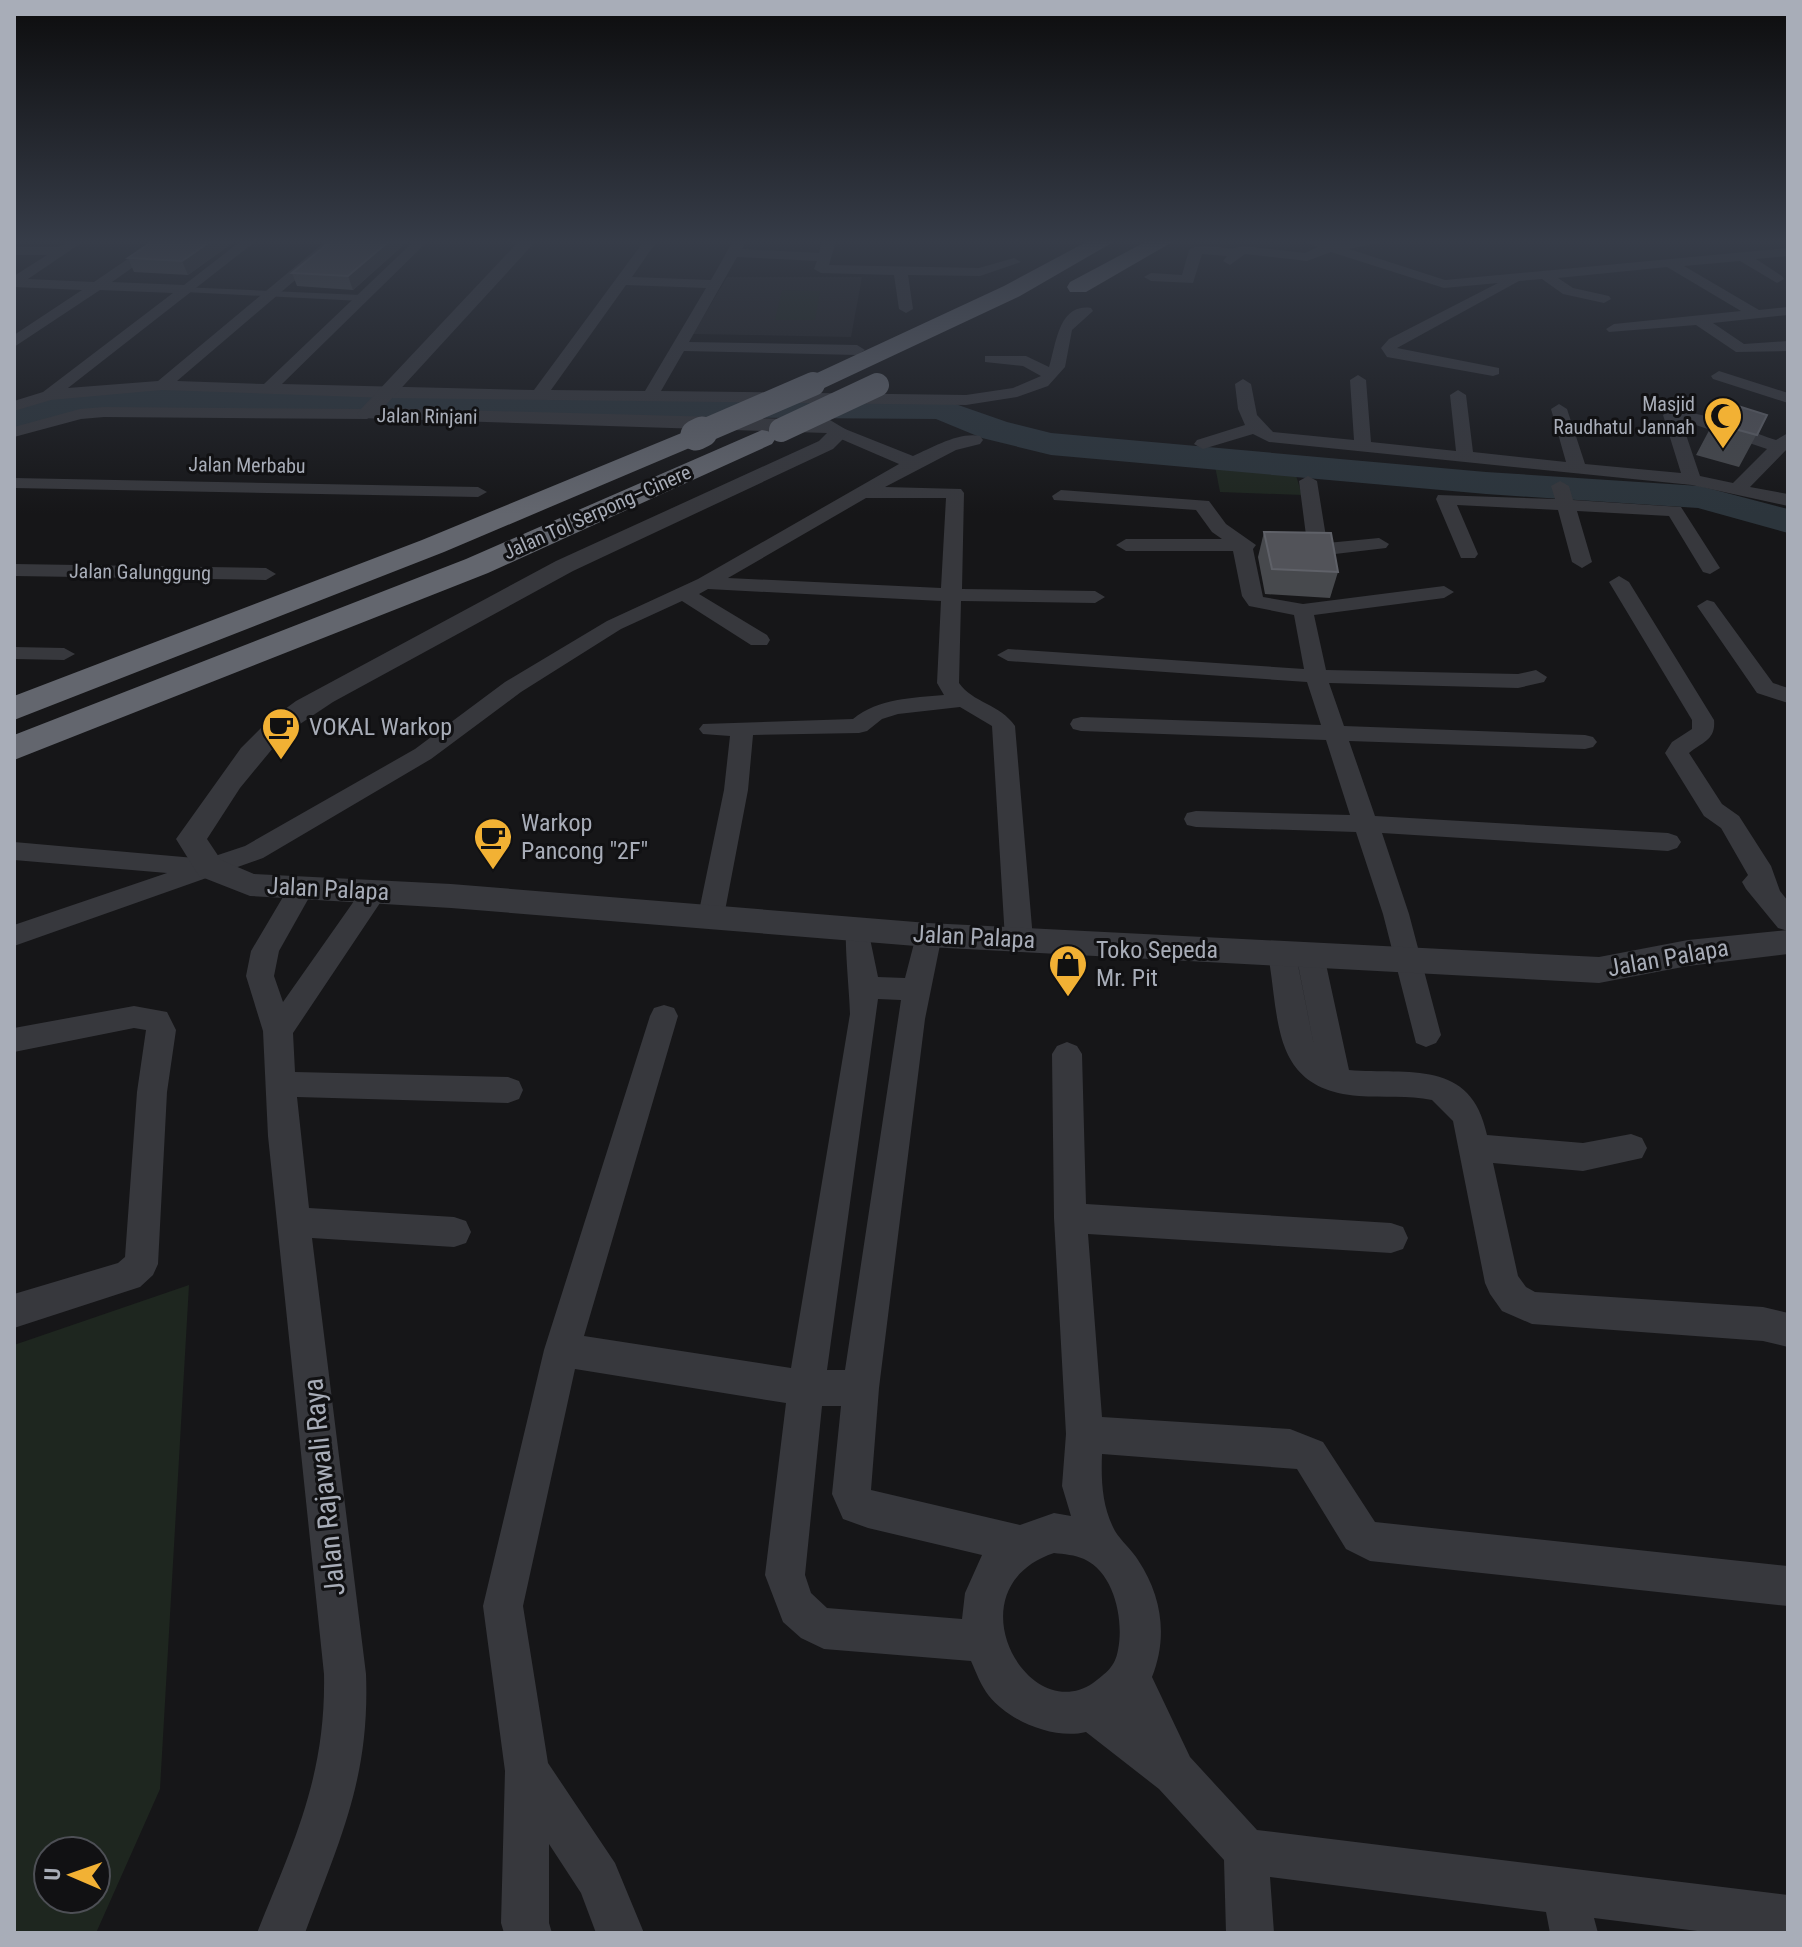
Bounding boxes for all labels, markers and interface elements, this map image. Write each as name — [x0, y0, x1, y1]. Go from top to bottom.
place label: Masjid Raudhatul Jannah — [1553, 392, 1695, 439]
mosque icon: Masjid Raudhatul Jannah — [1702, 395, 1744, 450]
street label: Jalan Rinjani — [376, 403, 478, 429]
street label: Jalan Merbabu — [188, 452, 306, 478]
street label: Jalan Tol Serpong–Cinere — [499, 460, 695, 564]
street label: Jalan Galunggung — [69, 559, 211, 585]
cafe icon: VOKAL Warkop — [260, 706, 302, 761]
place label: VOKAL Warkop — [309, 713, 452, 741]
place label: Warkop Pancong "2F" — [521, 809, 648, 865]
cafe icon: Warkop Pancong "2F" — [472, 816, 514, 871]
street label: Jalan Palapa — [266, 872, 390, 906]
street label: Jalan Palapa — [912, 920, 1036, 954]
street label: Jalan Palapa — [1605, 934, 1731, 982]
place label: Toko Sepeda Mr. Pit — [1096, 936, 1218, 992]
shop icon: Toko Sepeda Mr. Pit — [1047, 943, 1089, 998]
street label: Jalan Rajawali Raya — [296, 1377, 352, 1597]
north arrow — [32, 1835, 112, 1915]
text: U — [40, 1868, 65, 1881]

